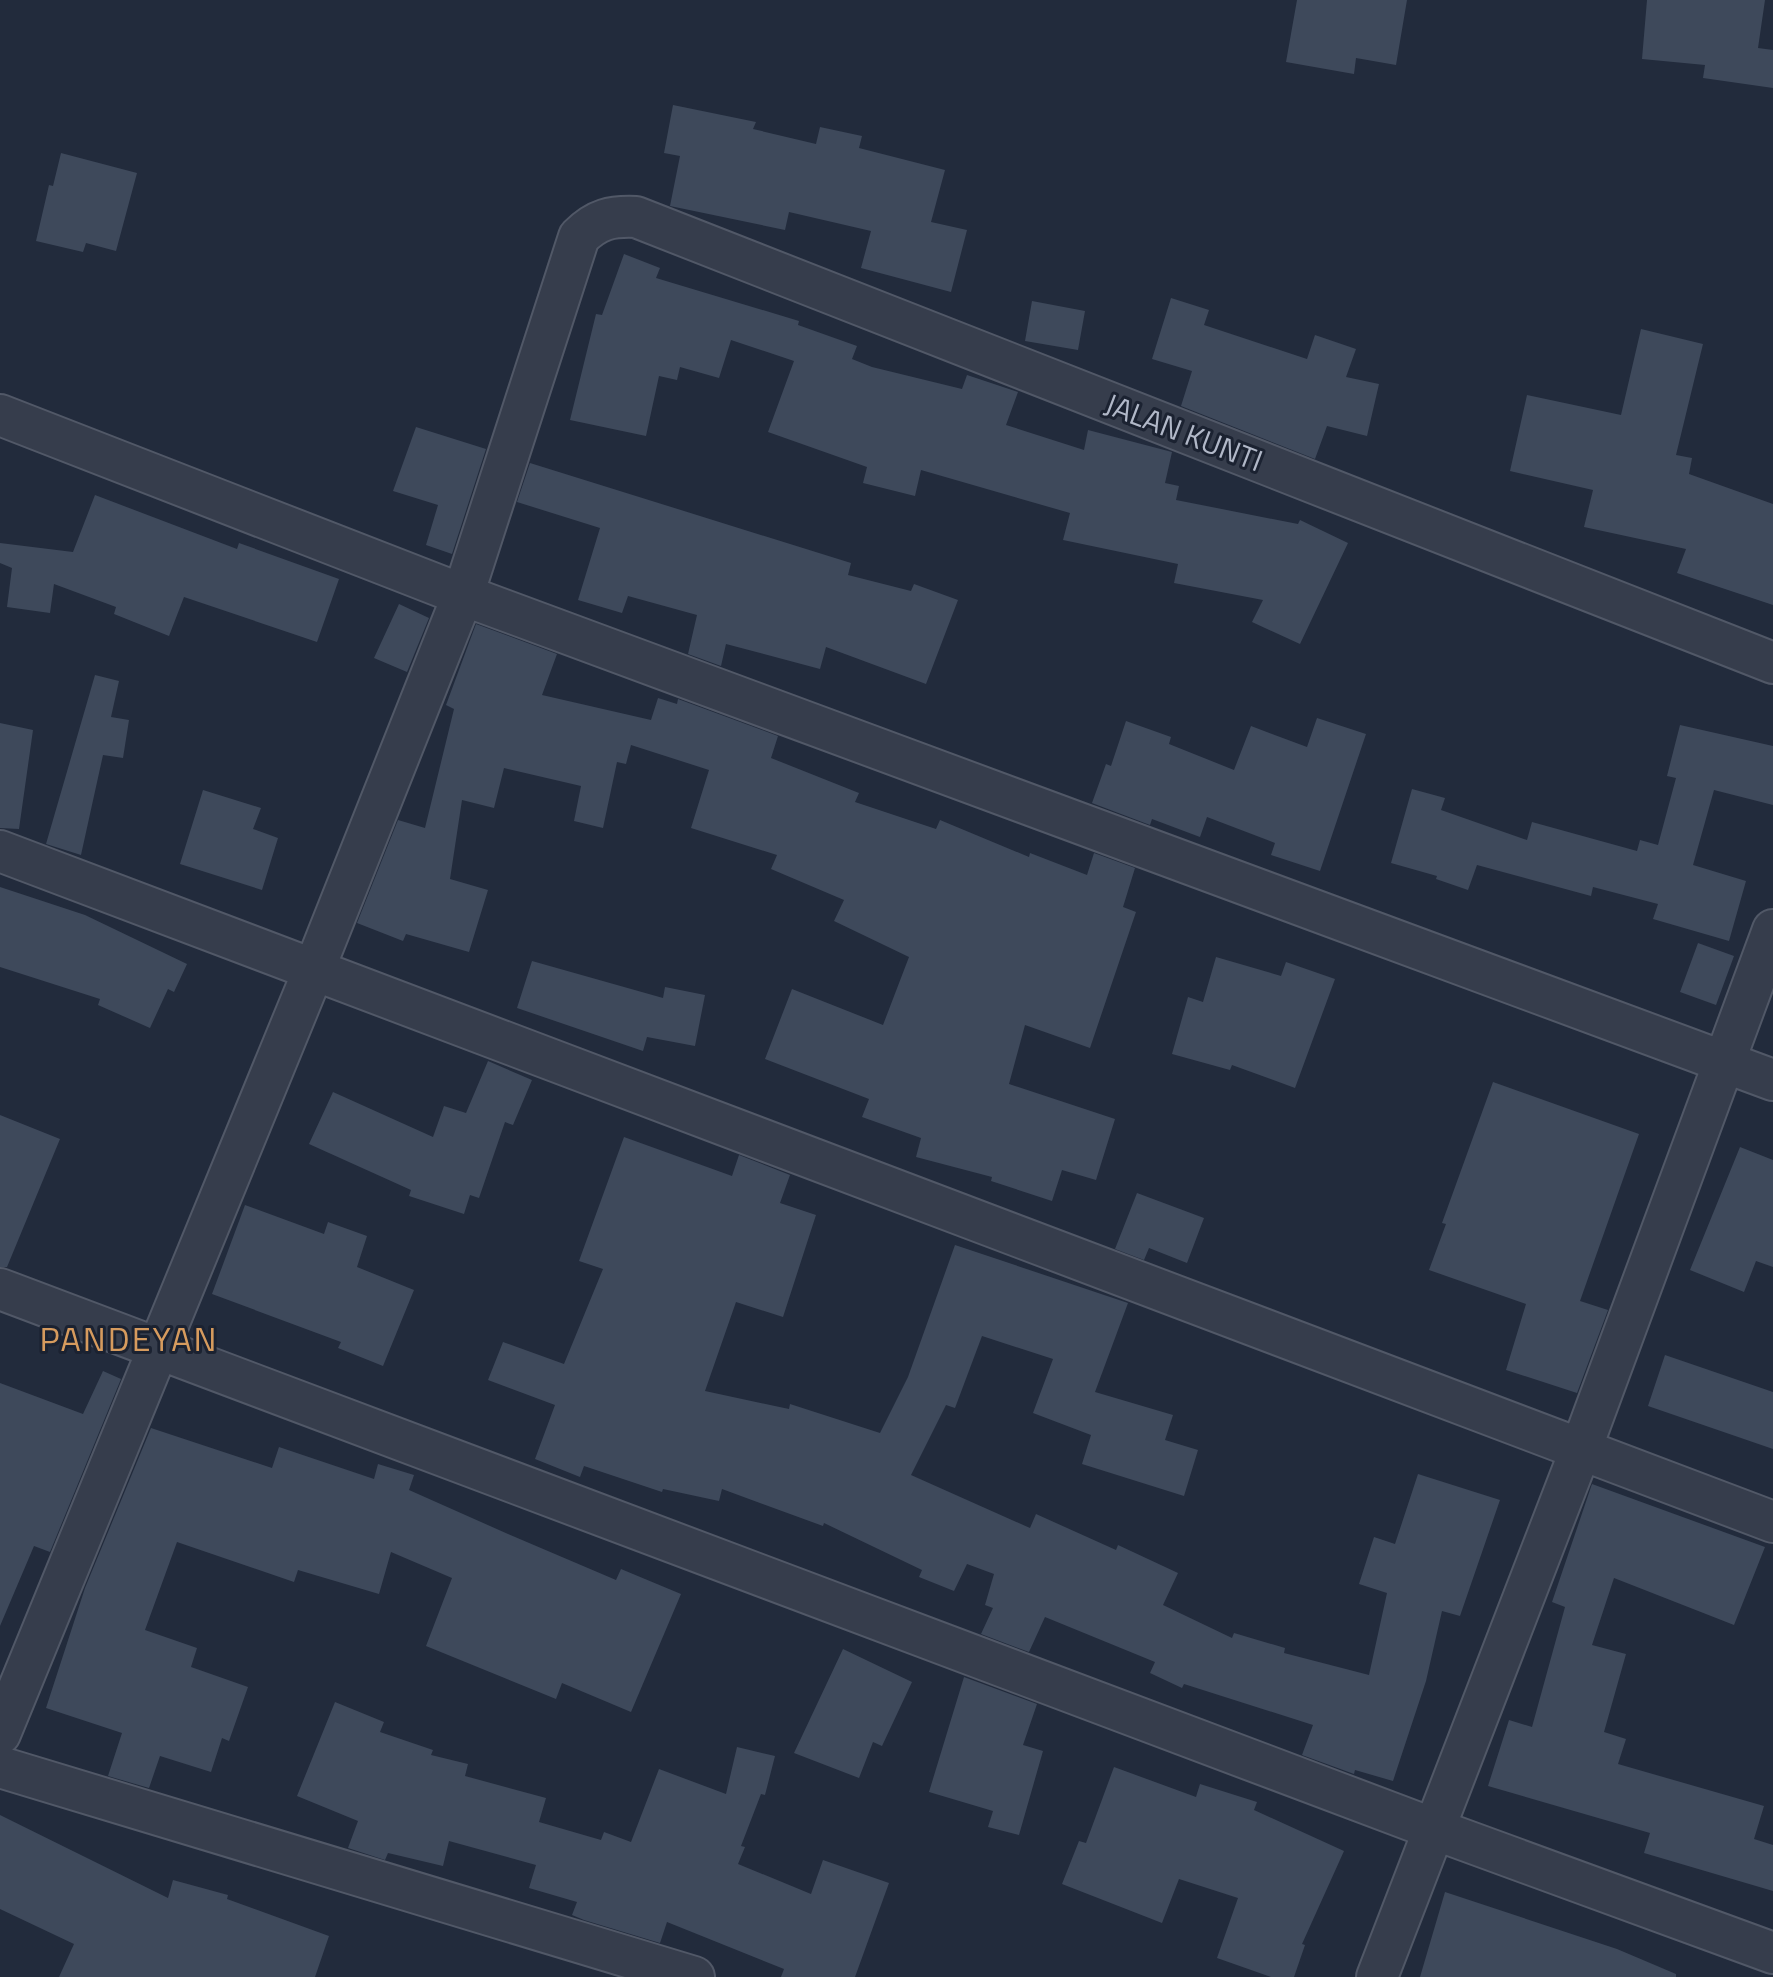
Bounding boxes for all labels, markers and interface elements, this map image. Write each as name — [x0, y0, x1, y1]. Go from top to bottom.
street label: JALAN KUNTI — [1098, 381, 1270, 483]
district label: PANDEYAN — [40, 1312, 219, 1364]

